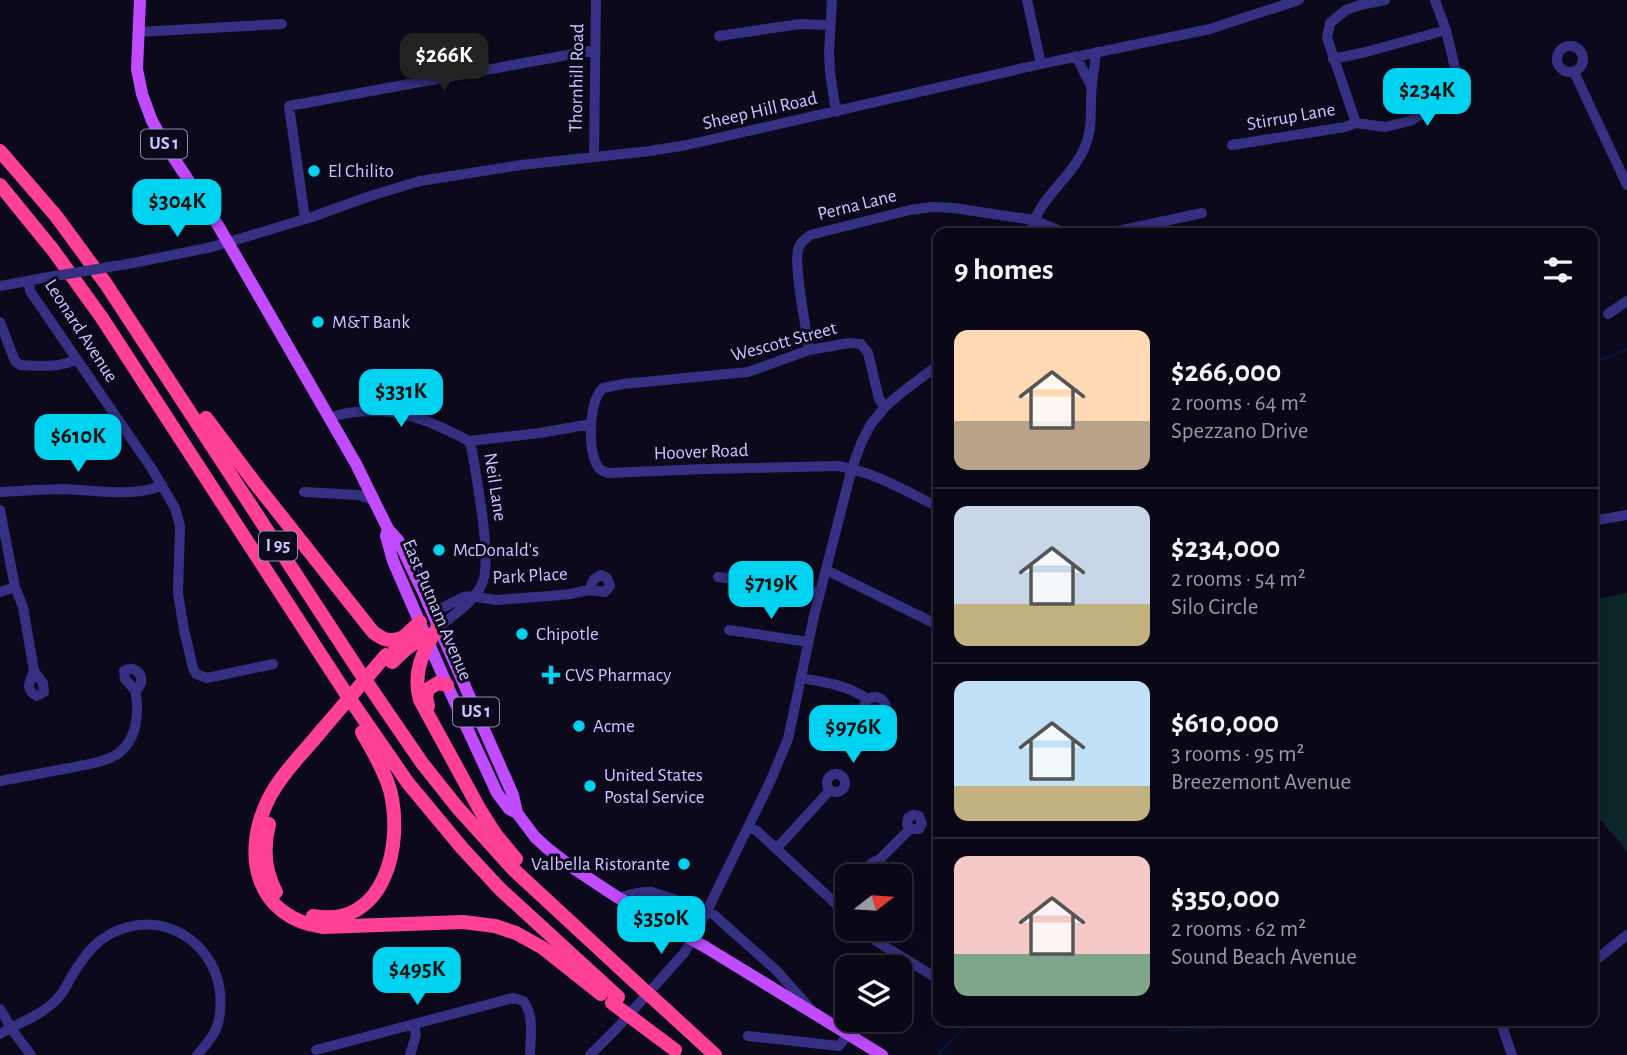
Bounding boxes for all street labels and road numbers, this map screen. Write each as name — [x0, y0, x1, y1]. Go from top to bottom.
street label: Thornhill Road — [567, 23, 587, 133]
street label: Sheep Hill Road — [701, 89, 819, 133]
street label: Stirrup Lane — [1245, 100, 1337, 134]
road number: US 1 — [141, 130, 187, 159]
street label: Perna Lane — [816, 186, 898, 224]
street label: Leonard Avenue — [41, 276, 121, 386]
street label: Wescott Street — [729, 319, 839, 365]
street label: Hoover Road — [653, 441, 749, 463]
street label: Neil Lane — [480, 452, 510, 522]
road number: I 95 — [259, 532, 297, 560]
street label: East Putnam Avenue — [399, 537, 475, 683]
street label: Park Place — [492, 565, 568, 587]
road number: US 1 — [453, 698, 499, 726]

